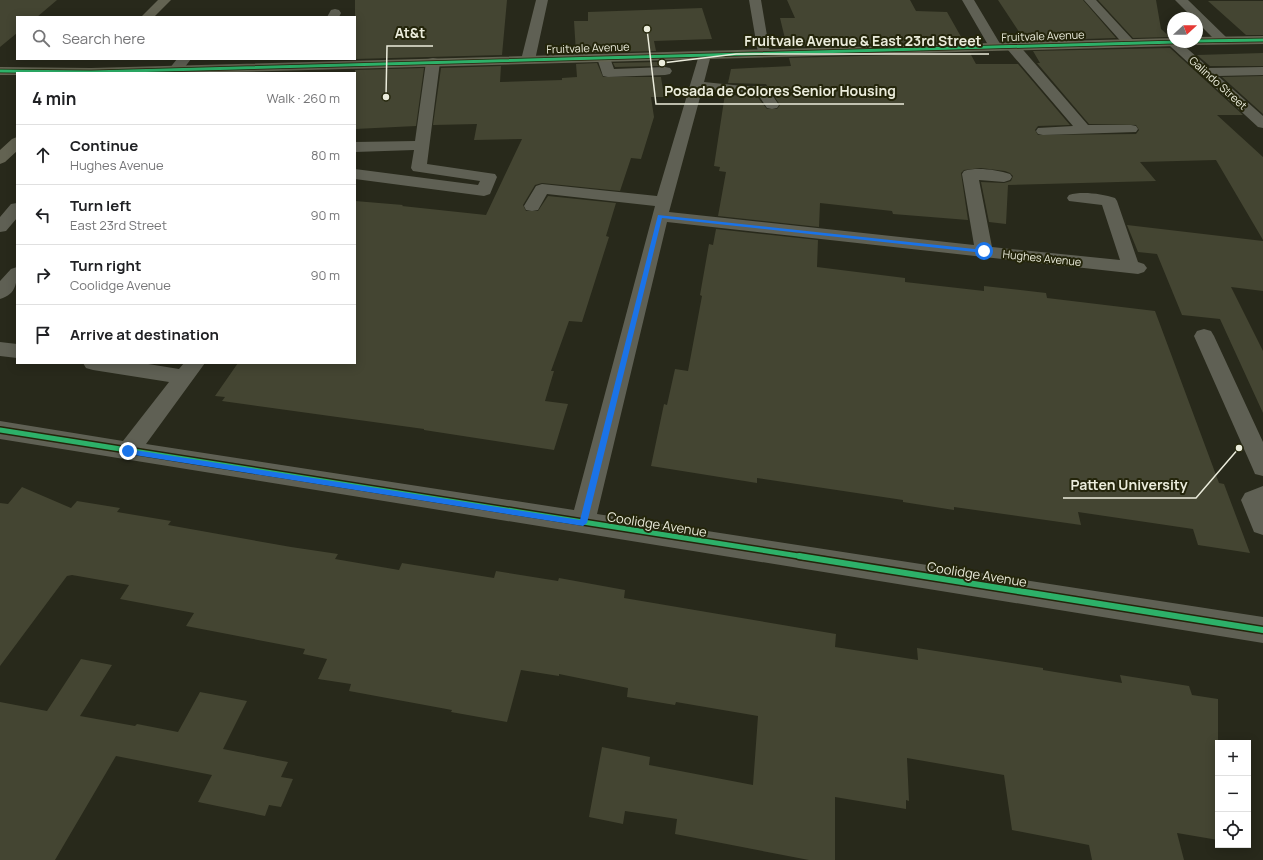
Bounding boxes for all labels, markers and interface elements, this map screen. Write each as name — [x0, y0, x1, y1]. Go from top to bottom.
north arrow — [1167, 12, 1203, 48]
search box — [16, 16, 356, 60]
callout: At&t — [387, 20, 433, 46]
text: At&t — [395, 23, 425, 42]
icon: search — [30, 27, 52, 49]
street label: Fruitvale Avenue — [1001, 27, 1085, 44]
text: Search here — [62, 28, 145, 49]
callout: Fruitvale Avenue & East 23rd Street — [736, 28, 989, 54]
text: Fruitvale Avenue & East 23rd Street — [744, 31, 982, 50]
street label: Fruitvale Avenue — [546, 39, 630, 56]
street label: Galindo Street — [1186, 53, 1250, 113]
callout: Posada de Colores Senior Housing — [656, 78, 904, 104]
text: Posada de Colores Senior Housing — [664, 81, 896, 100]
text: 4 min — [32, 87, 76, 110]
text: Walk · 260 m — [267, 89, 340, 107]
text: Continue — [70, 135, 138, 156]
icon: ahead — [32, 144, 54, 166]
text: 80 m — [311, 146, 340, 164]
text: Hughes Avenue — [70, 156, 164, 174]
text: Turn left — [70, 195, 132, 216]
icon: left — [32, 204, 54, 226]
text: 90 m — [310, 206, 340, 224]
text: East 23rd Street — [70, 216, 167, 234]
route start — [975, 242, 993, 260]
street label: Hughes Avenue — [1002, 246, 1083, 269]
text: Turn right — [70, 255, 141, 276]
icon: right — [32, 264, 54, 286]
text: 90 m — [310, 266, 340, 284]
text: Coolidge Avenue — [70, 276, 171, 294]
icon: arrive — [32, 324, 54, 346]
text: Arrive at destination — [70, 324, 219, 345]
route end — [119, 442, 137, 460]
callout: Patten University — [1063, 472, 1196, 498]
text: Patten University — [1070, 475, 1188, 494]
street label: Coolidge Avenue — [606, 507, 709, 541]
street label: Coolidge Avenue — [926, 557, 1029, 591]
map controls — [1215, 740, 1251, 848]
button: + — [1215, 740, 1251, 776]
button: − — [1215, 776, 1251, 812]
button: locate — [1215, 812, 1251, 848]

